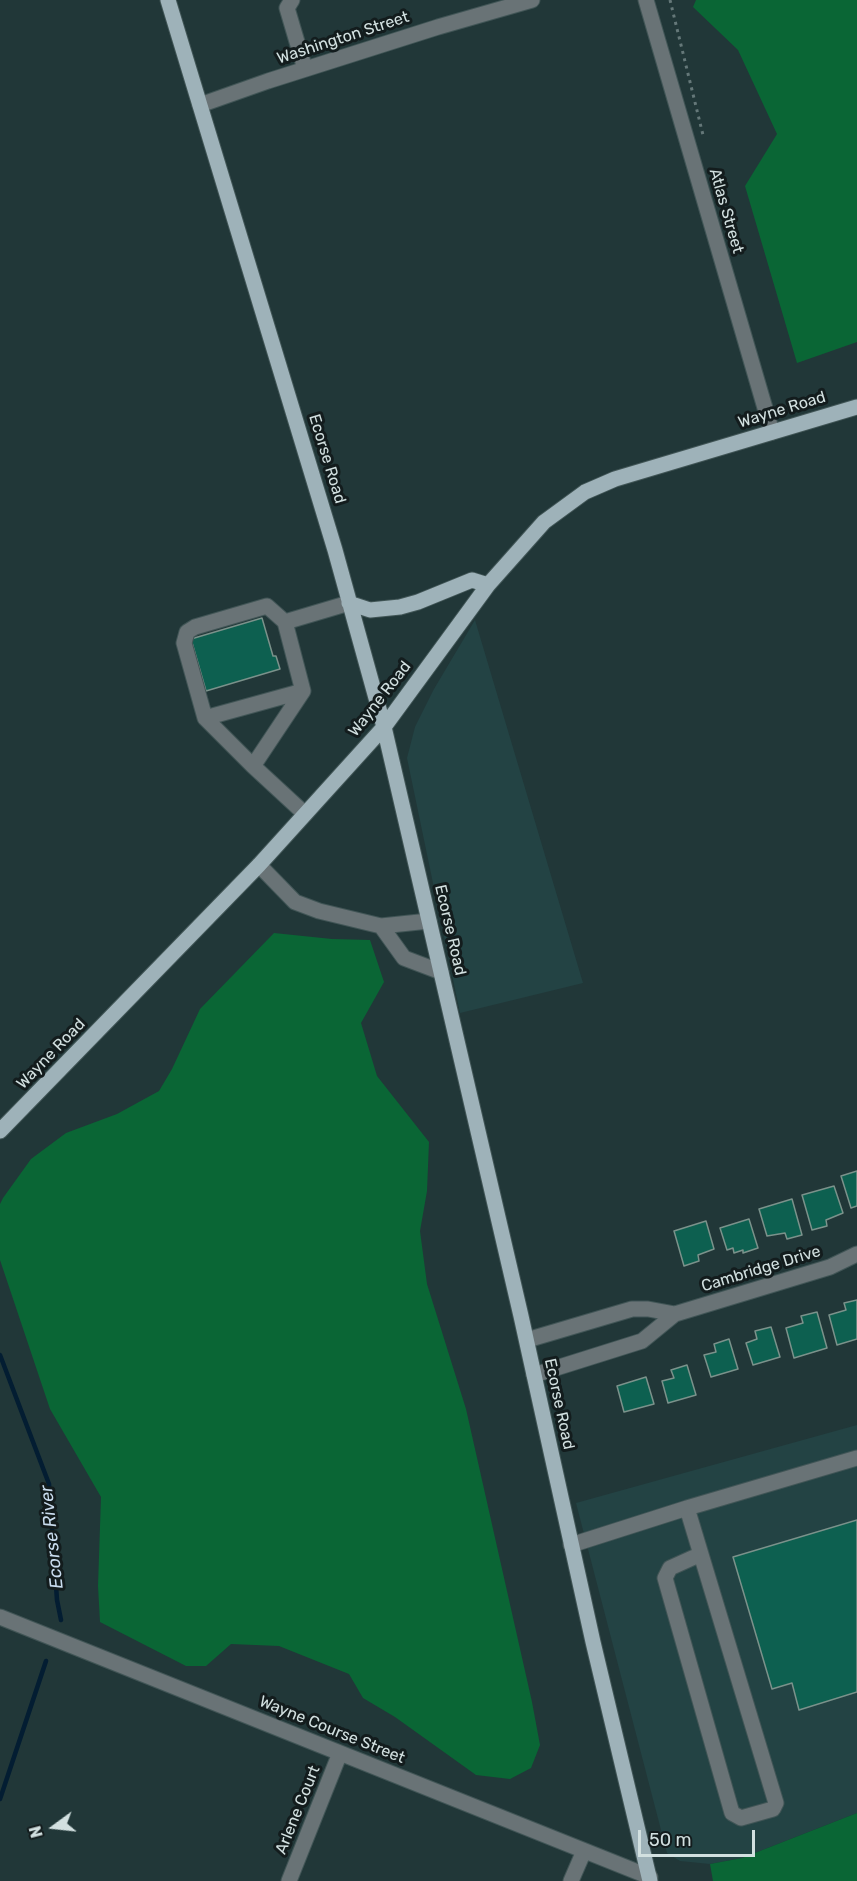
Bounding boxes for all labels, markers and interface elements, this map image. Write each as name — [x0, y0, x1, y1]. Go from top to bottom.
street label: Washington Street — [275, 8, 411, 68]
street label: Atlas Street — [705, 166, 747, 256]
street label: Wayne Road — [736, 388, 828, 432]
street label: Ecorse Road — [304, 412, 350, 506]
street label: Wayne Road — [345, 657, 415, 741]
street label: Ecorse Road — [430, 883, 470, 977]
street label: Wayne Road — [13, 1015, 89, 1093]
street label: Cambridge Drive — [699, 1242, 823, 1296]
street label: Ecorse Road — [540, 1357, 578, 1451]
water label: Ecorse River — [36, 1484, 68, 1590]
street label: Wayne Course Street — [256, 1692, 408, 1768]
street label: Arlene Court — [271, 1763, 325, 1857]
north arrow — [24, 1797, 84, 1857]
scale bar — [641, 1818, 758, 1856]
text: N — [25, 1824, 47, 1840]
text: 50 m — [649, 1829, 692, 1851]

